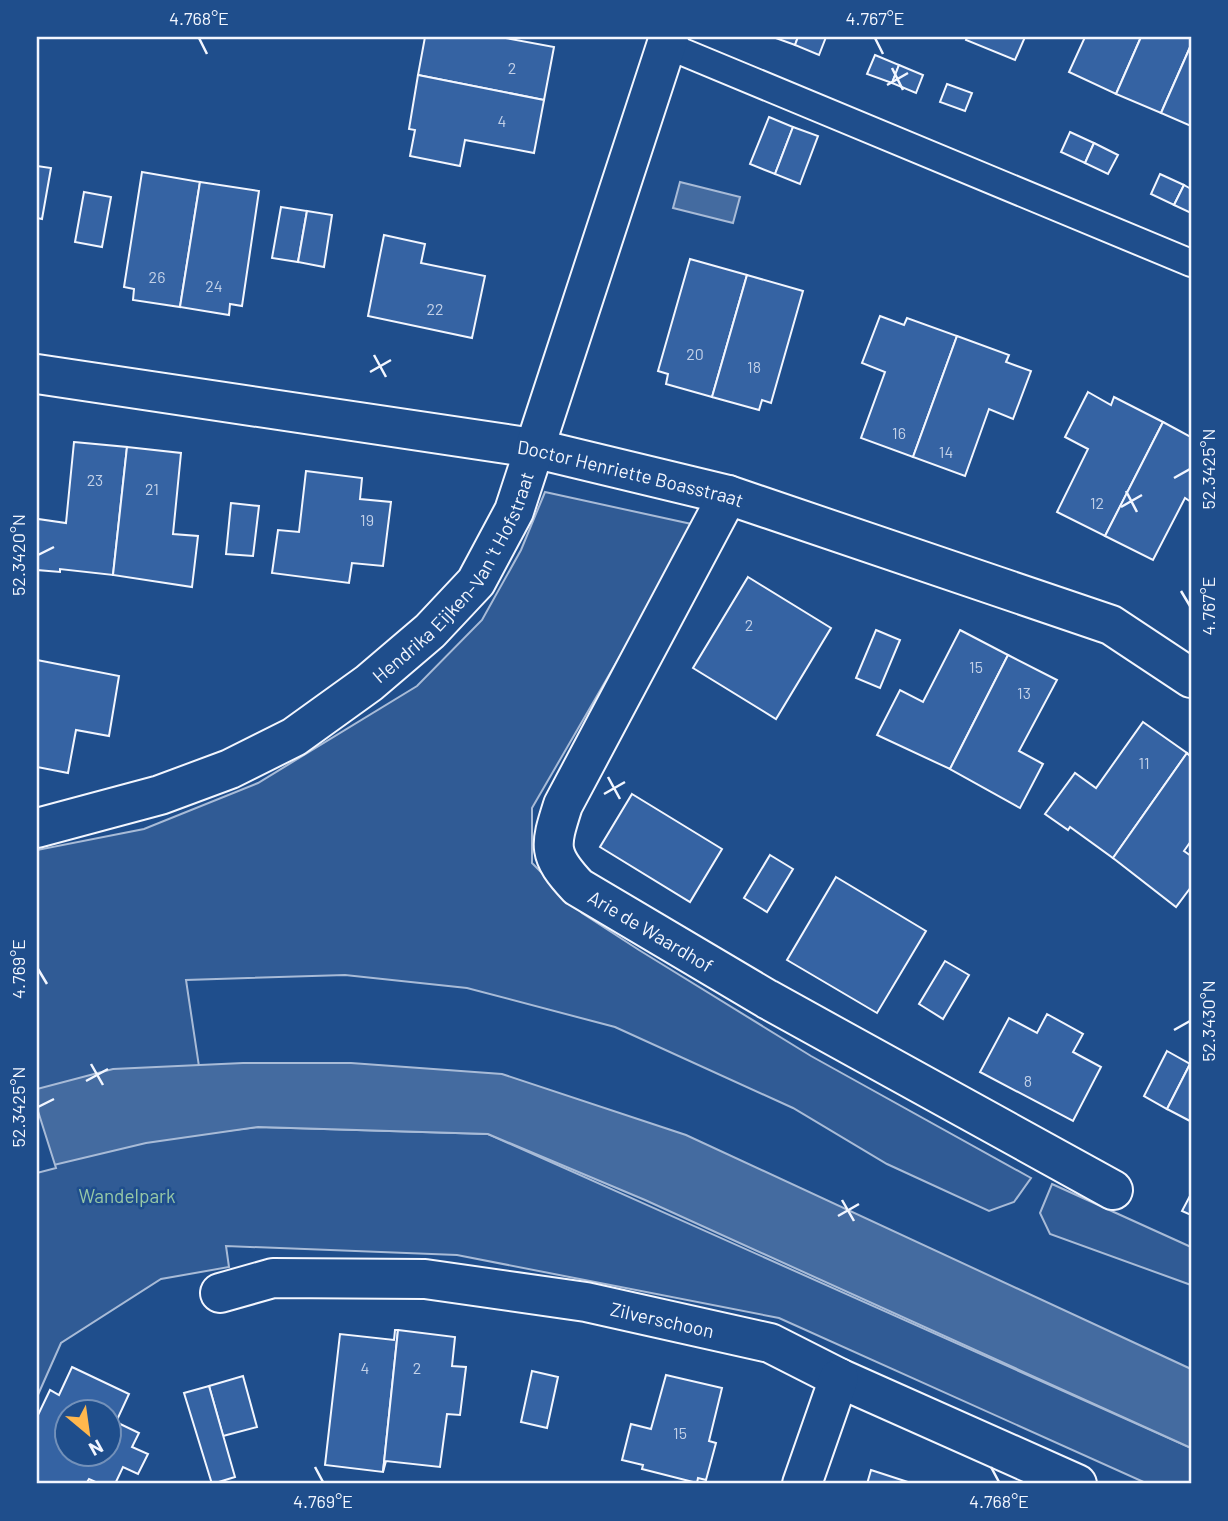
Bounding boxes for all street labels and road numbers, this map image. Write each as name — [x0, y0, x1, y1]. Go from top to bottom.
street label: Doctor Henriette Boasstraat — [516, 434, 747, 511]
street label: Hendrika Eijken-Van 't Hofstraat — [367, 469, 538, 687]
street label: Arie de Waardhof — [585, 884, 718, 976]
street label: Zilverschoon — [608, 1296, 716, 1342]

